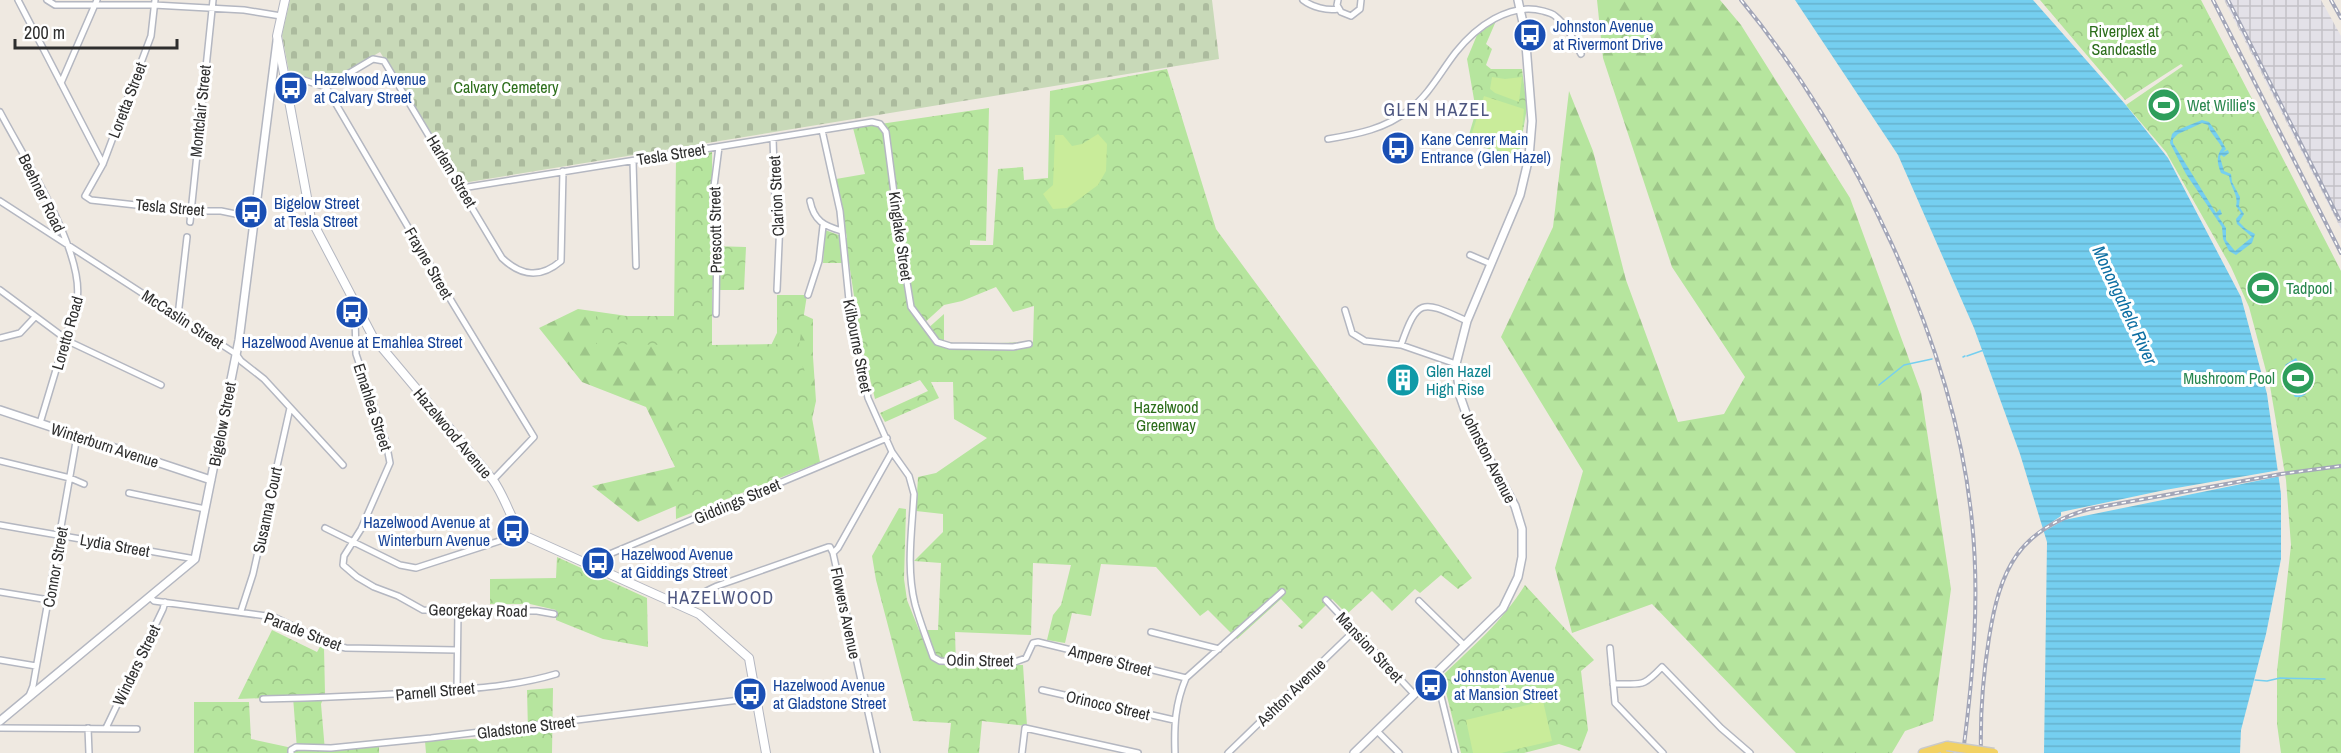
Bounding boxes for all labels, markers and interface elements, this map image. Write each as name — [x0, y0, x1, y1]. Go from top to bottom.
scale bar — [15, 12, 177, 50]
place label: Johnston Avenue at Rivermont Drive — [1553, 15, 1663, 55]
bus stop icon: Johnston Avenue at Rivermont Drive — [1512, 17, 1548, 53]
text: 200 m — [24, 20, 65, 45]
park label: Riverplex at Sandcastle — [2089, 20, 2159, 60]
street label: Loretta Street — [102, 59, 152, 141]
street label: Montclair Street — [184, 63, 216, 158]
place label: Hazelwood Avenue at Calvary Street — [314, 68, 426, 108]
bus stop icon: Hazelwood Avenue at Calvary Street — [273, 70, 309, 106]
park label: Calvary Cemetery — [454, 76, 559, 98]
sports icon: Wet Willie's — [2146, 87, 2182, 123]
place label: Wet Willie's — [2187, 94, 2256, 116]
district label: GLEN HAZEL — [1384, 97, 1490, 122]
place label: Kane Cenrer Main Entrance (Glen Hazel) — [1421, 128, 1551, 168]
bus stop icon: Kane Cenrer Main Entrance (Glen Hazel) — [1380, 130, 1416, 166]
street label: Harlem Street — [422, 131, 482, 212]
street label: Tesla Street — [635, 138, 707, 170]
street label: Beehner Road — [14, 150, 70, 236]
street label: Clarion Street — [763, 155, 789, 237]
street label: Prescott Street — [703, 186, 727, 274]
street label: Kinglake Street — [884, 190, 918, 282]
place label: Bigelow Street at Tesla Street — [274, 192, 360, 232]
street label: Tesla Street — [135, 193, 206, 221]
bus stop icon: Bigelow Street at Tesla Street — [233, 194, 269, 230]
street label: Frayne Street — [400, 223, 459, 303]
water label: Monongahela River — [2086, 241, 2164, 370]
sports icon: Tadpool — [2245, 270, 2281, 306]
place label: Tadpool — [2286, 277, 2332, 299]
street label: McCaslin Street — [138, 284, 228, 354]
street label: Loretto Road — [46, 294, 88, 372]
bus stop icon: Hazelwood Avenue at Emahlea Street — [334, 294, 370, 330]
street label: Kilbourne Street — [838, 297, 878, 395]
place label: Hazelwood Avenue at Emahlea Street — [242, 331, 463, 353]
place label: Glen Hazel High Rise — [1426, 360, 1491, 400]
sports icon: Mushroom Pool — [2280, 360, 2316, 396]
street label: Emahlea Street — [349, 361, 398, 454]
building icon: Glen Hazel High Rise — [1385, 362, 1421, 398]
place label: Mushroom Pool — [2183, 367, 2275, 389]
street label: Bigelow Street — [203, 380, 241, 468]
street label: Hazelwood Avenue — [409, 383, 497, 483]
park label: Hazelwood Greenway — [1134, 396, 1198, 436]
street label: Johnston Avenue — [1456, 407, 1522, 507]
street label: Winterburn Avenue — [48, 417, 162, 473]
street label: Susanna Court — [247, 465, 287, 555]
street label: Giddings Street — [690, 473, 784, 529]
place label: Hazelwood Avenue at Winterburn Avenue — [363, 511, 490, 551]
bus stop icon: Hazelwood Avenue at Winterburn Avenue — [495, 513, 531, 549]
street label: Connor Street — [37, 525, 73, 609]
street label: Lydia Street — [78, 528, 152, 562]
place label: Hazelwood Avenue at Giddings Street — [621, 543, 733, 583]
bus stop icon: Hazelwood Avenue at Giddings Street — [580, 545, 616, 581]
street label: Flowers Avenue — [826, 565, 866, 661]
district label: HAZELWOOD — [667, 585, 775, 610]
street label: Georgekay Road — [428, 598, 528, 622]
street label: Parade Street — [261, 606, 345, 656]
street label: Mansion Street — [1332, 607, 1409, 687]
street label: Winders Street — [107, 621, 165, 709]
street label: Ampere Street — [1065, 639, 1154, 681]
street label: Odin Street — [946, 648, 1014, 672]
street label: Ashton Avenue — [1251, 654, 1330, 731]
place label: Johnston Avenue at Mansion Street — [1454, 665, 1558, 705]
bus stop icon: Johnston Avenue at Mansion Street — [1413, 667, 1449, 703]
place label: Hazelwood Avenue at Gladstone Street — [773, 674, 886, 714]
bus stop icon: Hazelwood Avenue at Gladstone Street — [732, 676, 768, 712]
street label: Parnell Street — [394, 677, 476, 705]
street label: Orinoco Street — [1064, 685, 1152, 725]
street label: Gladstone Street — [476, 710, 577, 744]

